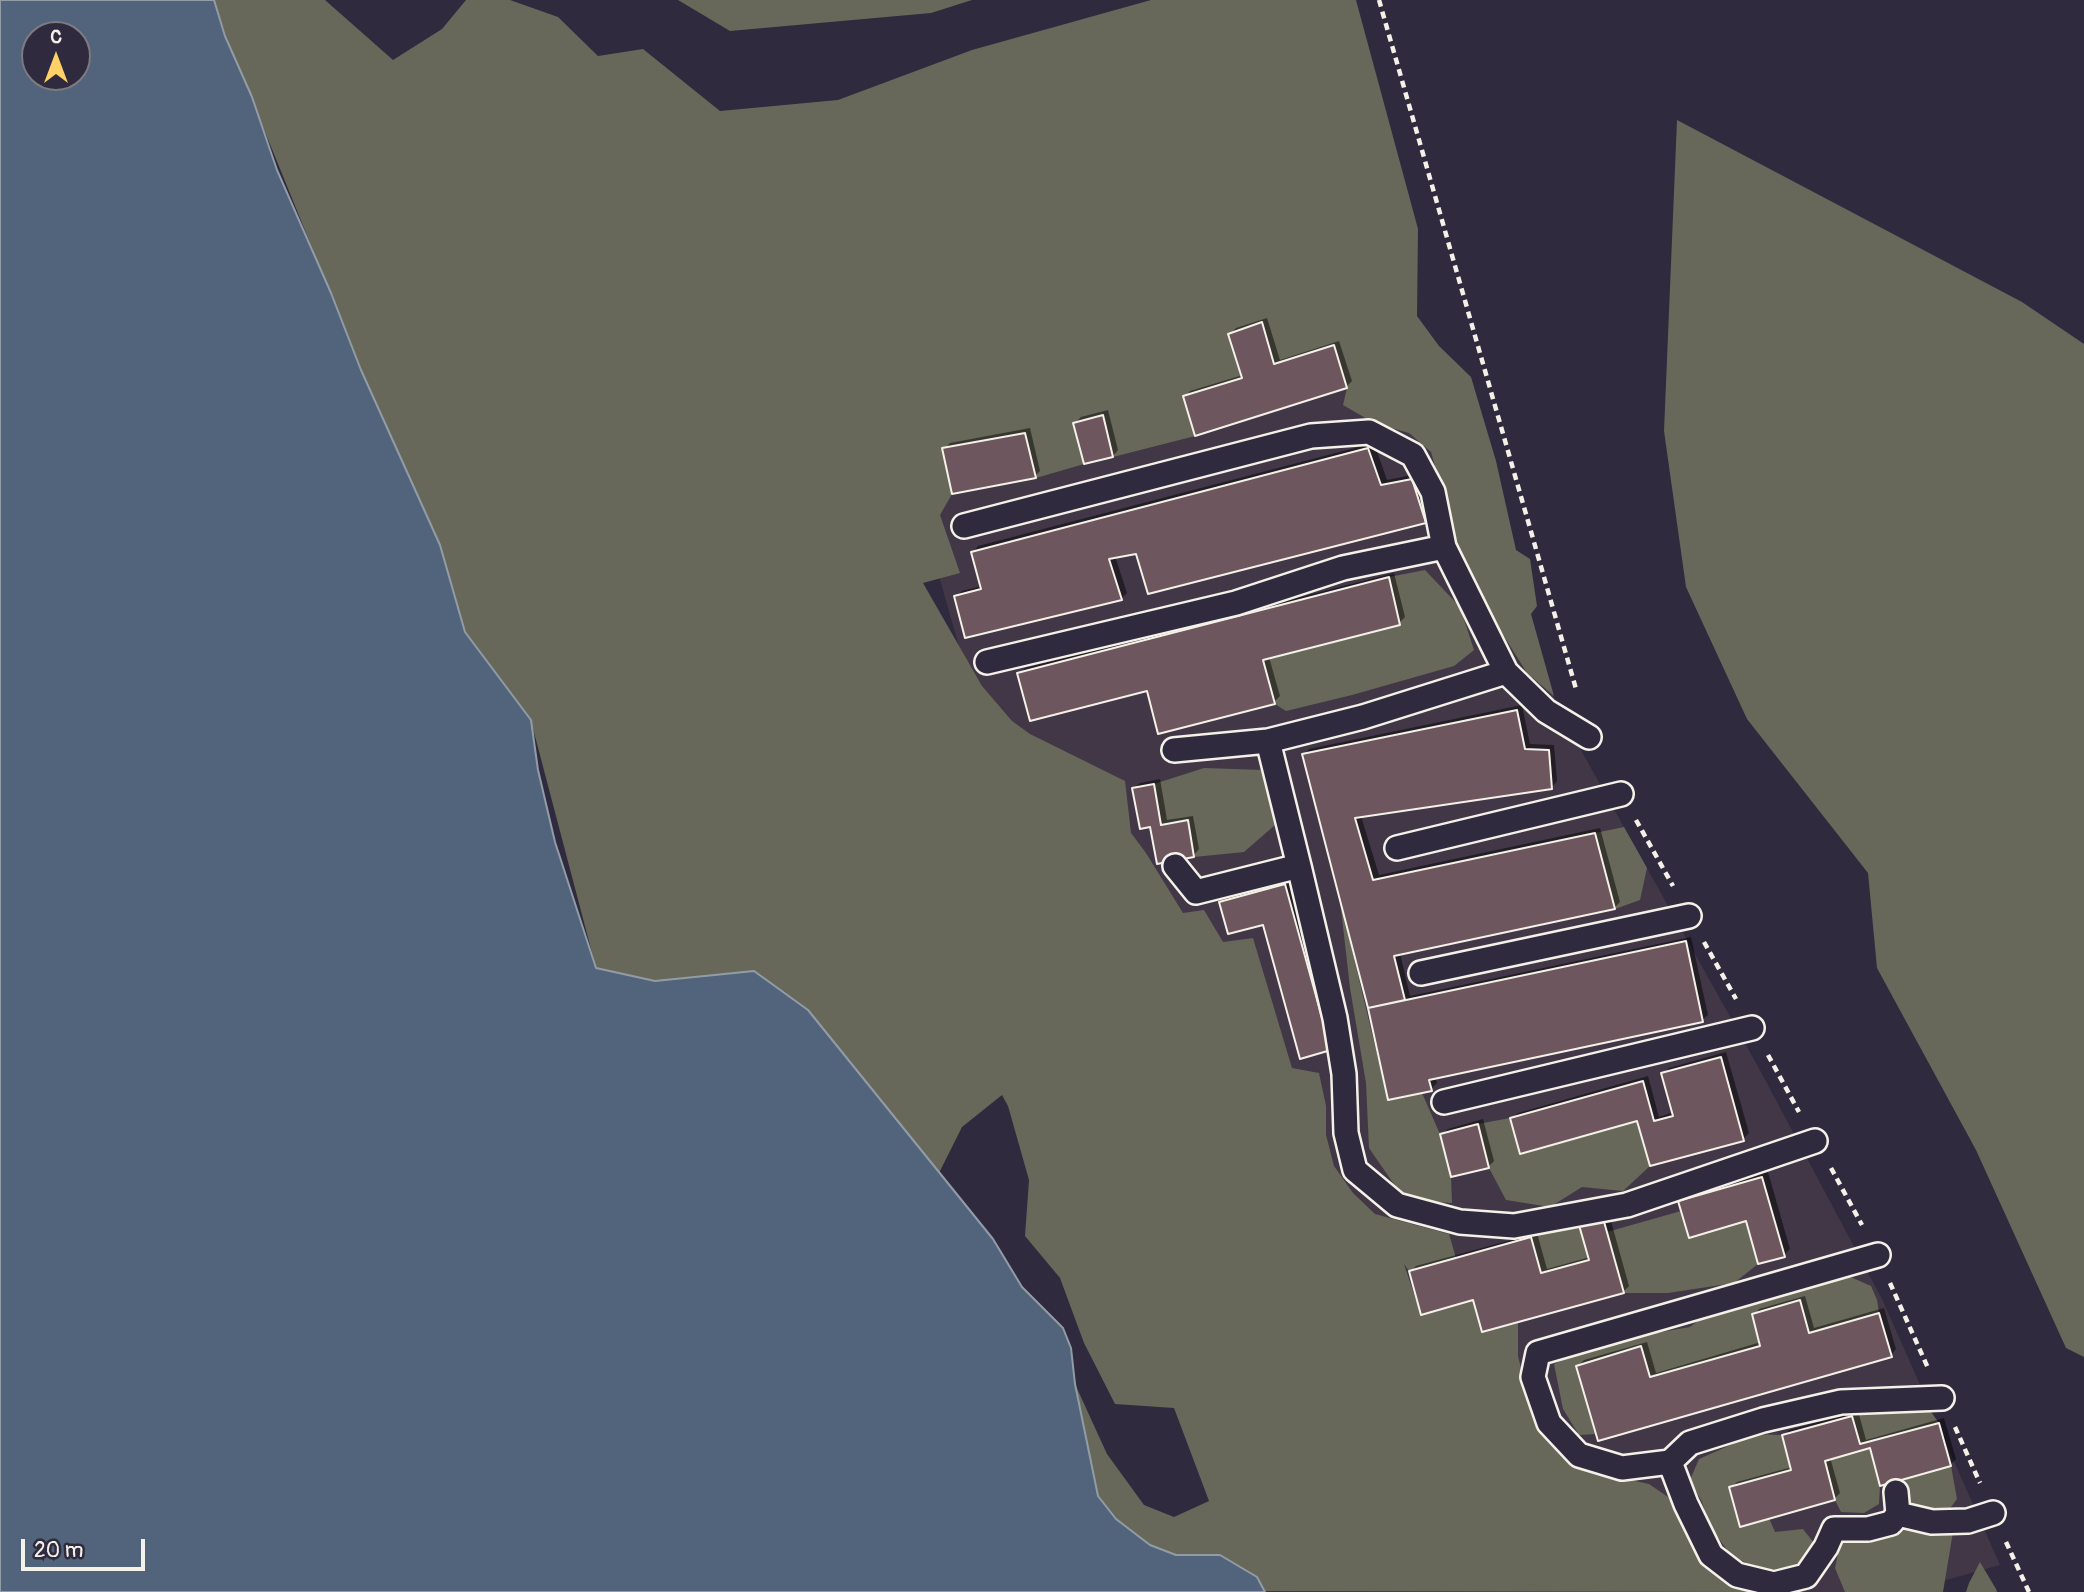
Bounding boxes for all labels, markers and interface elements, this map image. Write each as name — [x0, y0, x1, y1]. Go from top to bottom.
north arrow — [21, 21, 91, 91]
text: С — [50, 25, 62, 49]
scale bar — [24, 1526, 149, 1570]
text: 20 m — [34, 1537, 83, 1564]

